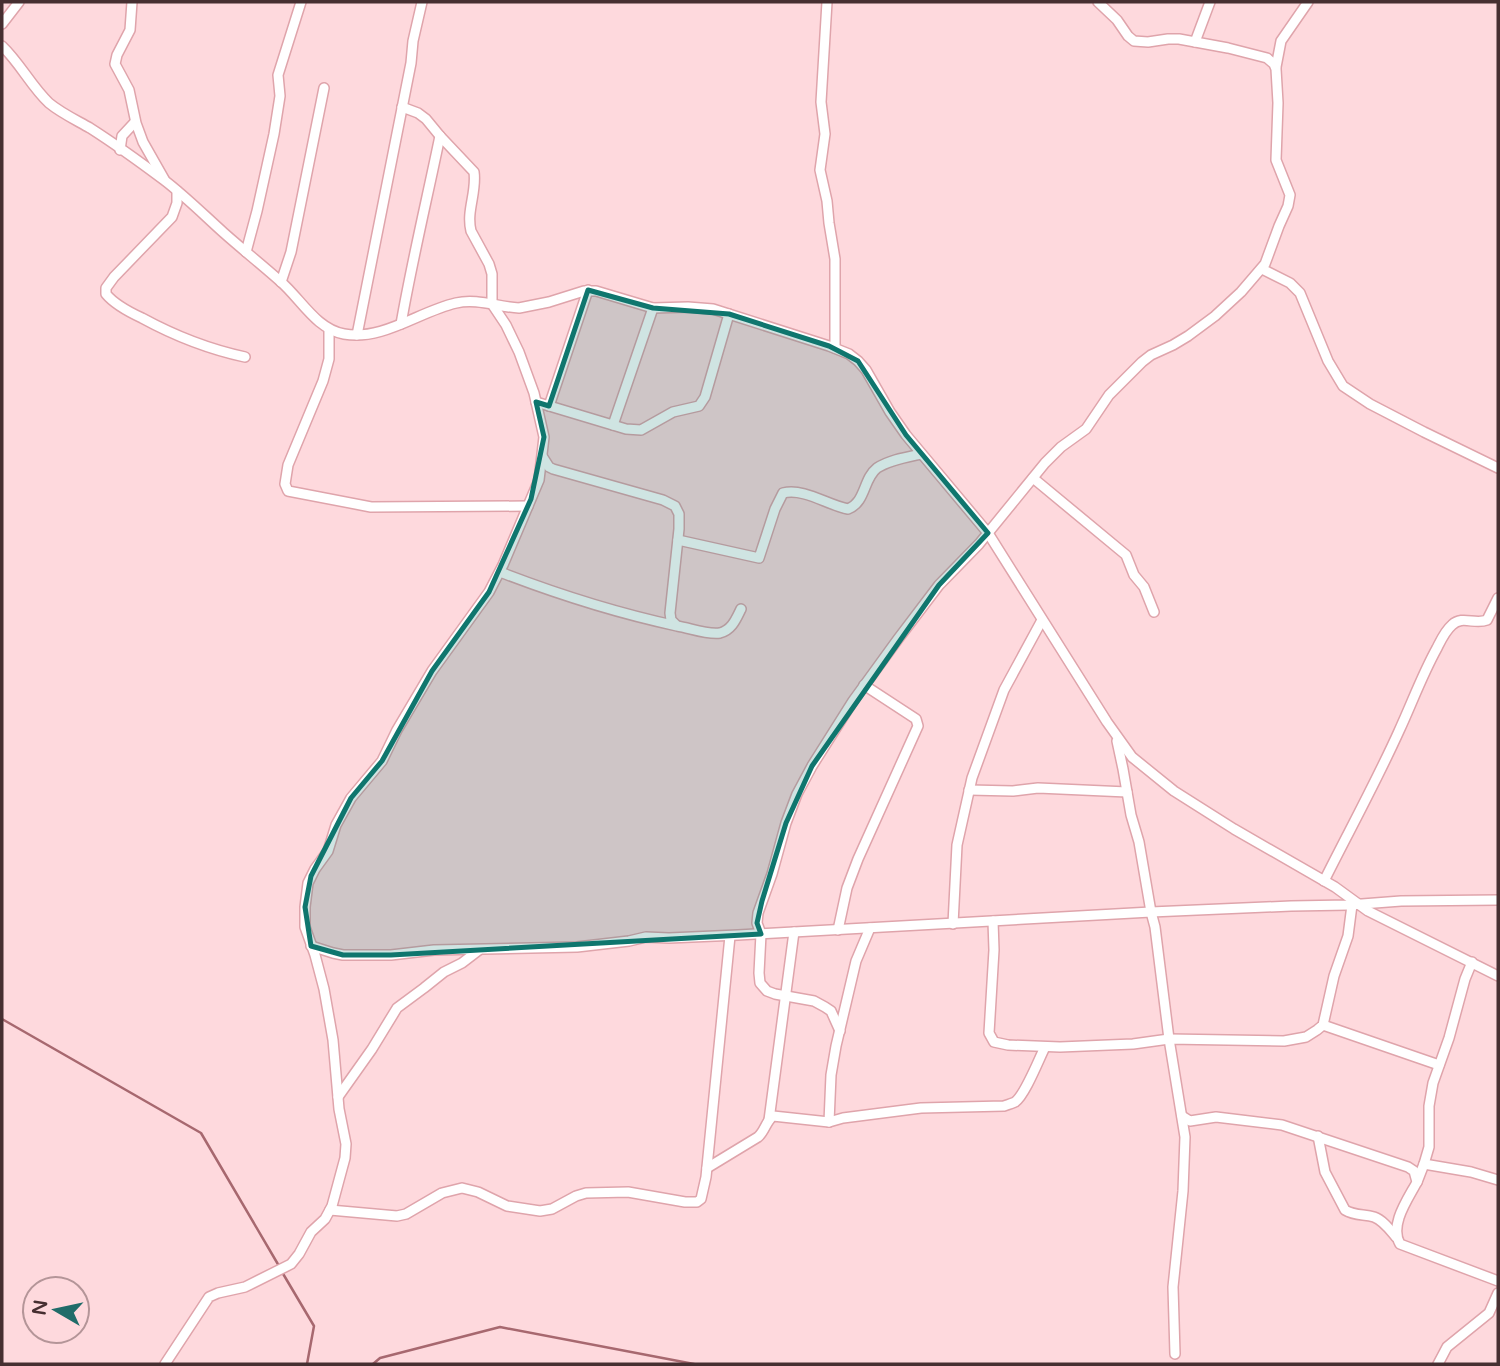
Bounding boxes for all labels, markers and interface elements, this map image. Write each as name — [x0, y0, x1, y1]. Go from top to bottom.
north arrow — [21, 1275, 91, 1345]
text: N — [28, 1298, 52, 1317]

